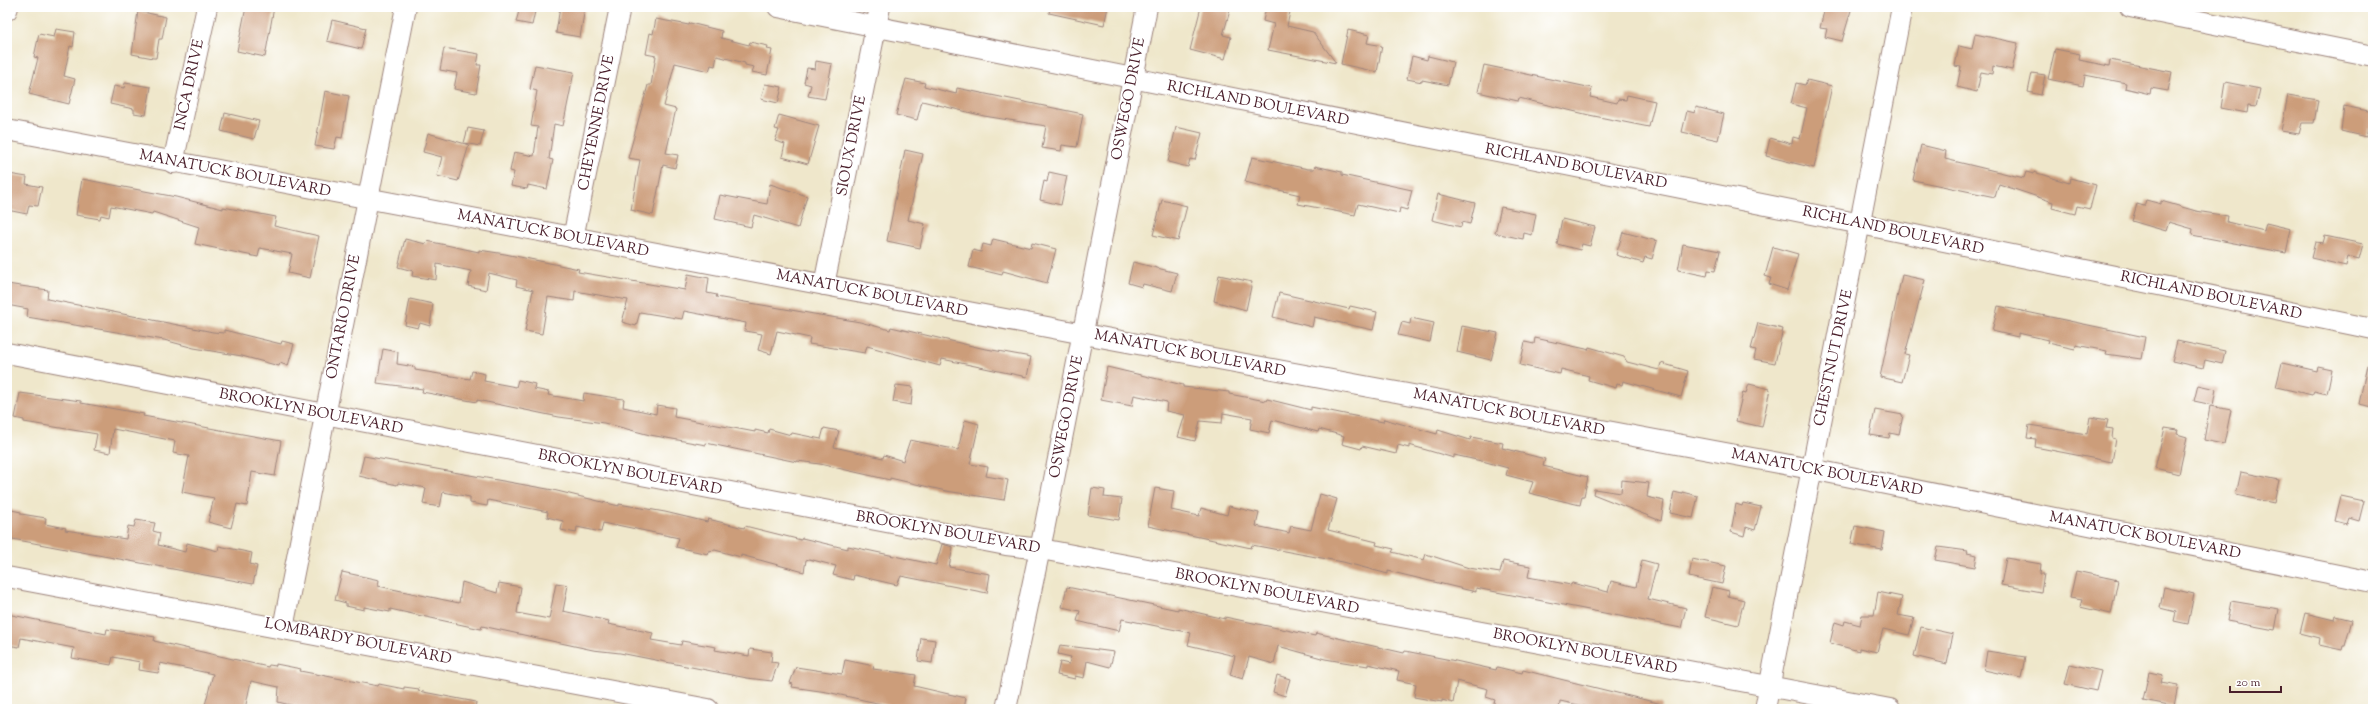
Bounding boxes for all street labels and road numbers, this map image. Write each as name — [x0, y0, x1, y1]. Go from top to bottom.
street label: OSWEGO DRIVE — [1107, 36, 1151, 162]
street label: INCA DRIVE — [170, 38, 210, 132]
street label: CHEYENNE DRIVE — [574, 53, 620, 193]
street label: RICHLAND BOULEVARD — [1165, 76, 1351, 132]
street label: SIOUX DRIVE — [832, 94, 872, 198]
street label: RICHLAND BOULEVARD — [1483, 139, 1669, 195]
street label: MANATUCK BOULEVARD — [137, 145, 333, 203]
street label: RICHLAND BOULEVARD — [1800, 201, 1986, 261]
street label: MANATUCK BOULEVARD — [455, 205, 651, 263]
street label: ONTARIO DRIVE — [322, 253, 366, 381]
street label: MANATUCK BOULEVARD — [774, 265, 970, 323]
street label: RICHLAND BOULEVARD — [2118, 266, 2304, 326]
street label: CHESTNUT DRIVE — [1809, 288, 1859, 428]
street label: MANATUCK BOULEVARD — [1092, 325, 1288, 383]
street label: OSWEGO DRIVE — [1045, 354, 1089, 480]
street label: BROOKLYN BOULEVARD — [217, 384, 405, 440]
street label: MANATUCK BOULEVARD — [1411, 384, 1607, 442]
street label: MANATUCK BOULEVARD — [1729, 444, 1925, 502]
street label: BROOKLYN BOULEVARD — [536, 445, 724, 501]
street label: BROOKLYN BOULEVARD — [854, 506, 1042, 560]
street label: MANATUCK BOULEVARD — [2047, 507, 2243, 565]
street label: BROOKLYN BOULEVARD — [1173, 564, 1361, 620]
street label: LOMBARDY BOULEVARD — [263, 614, 453, 670]
street label: BROOKLYN BOULEVARD — [1491, 624, 1679, 680]

